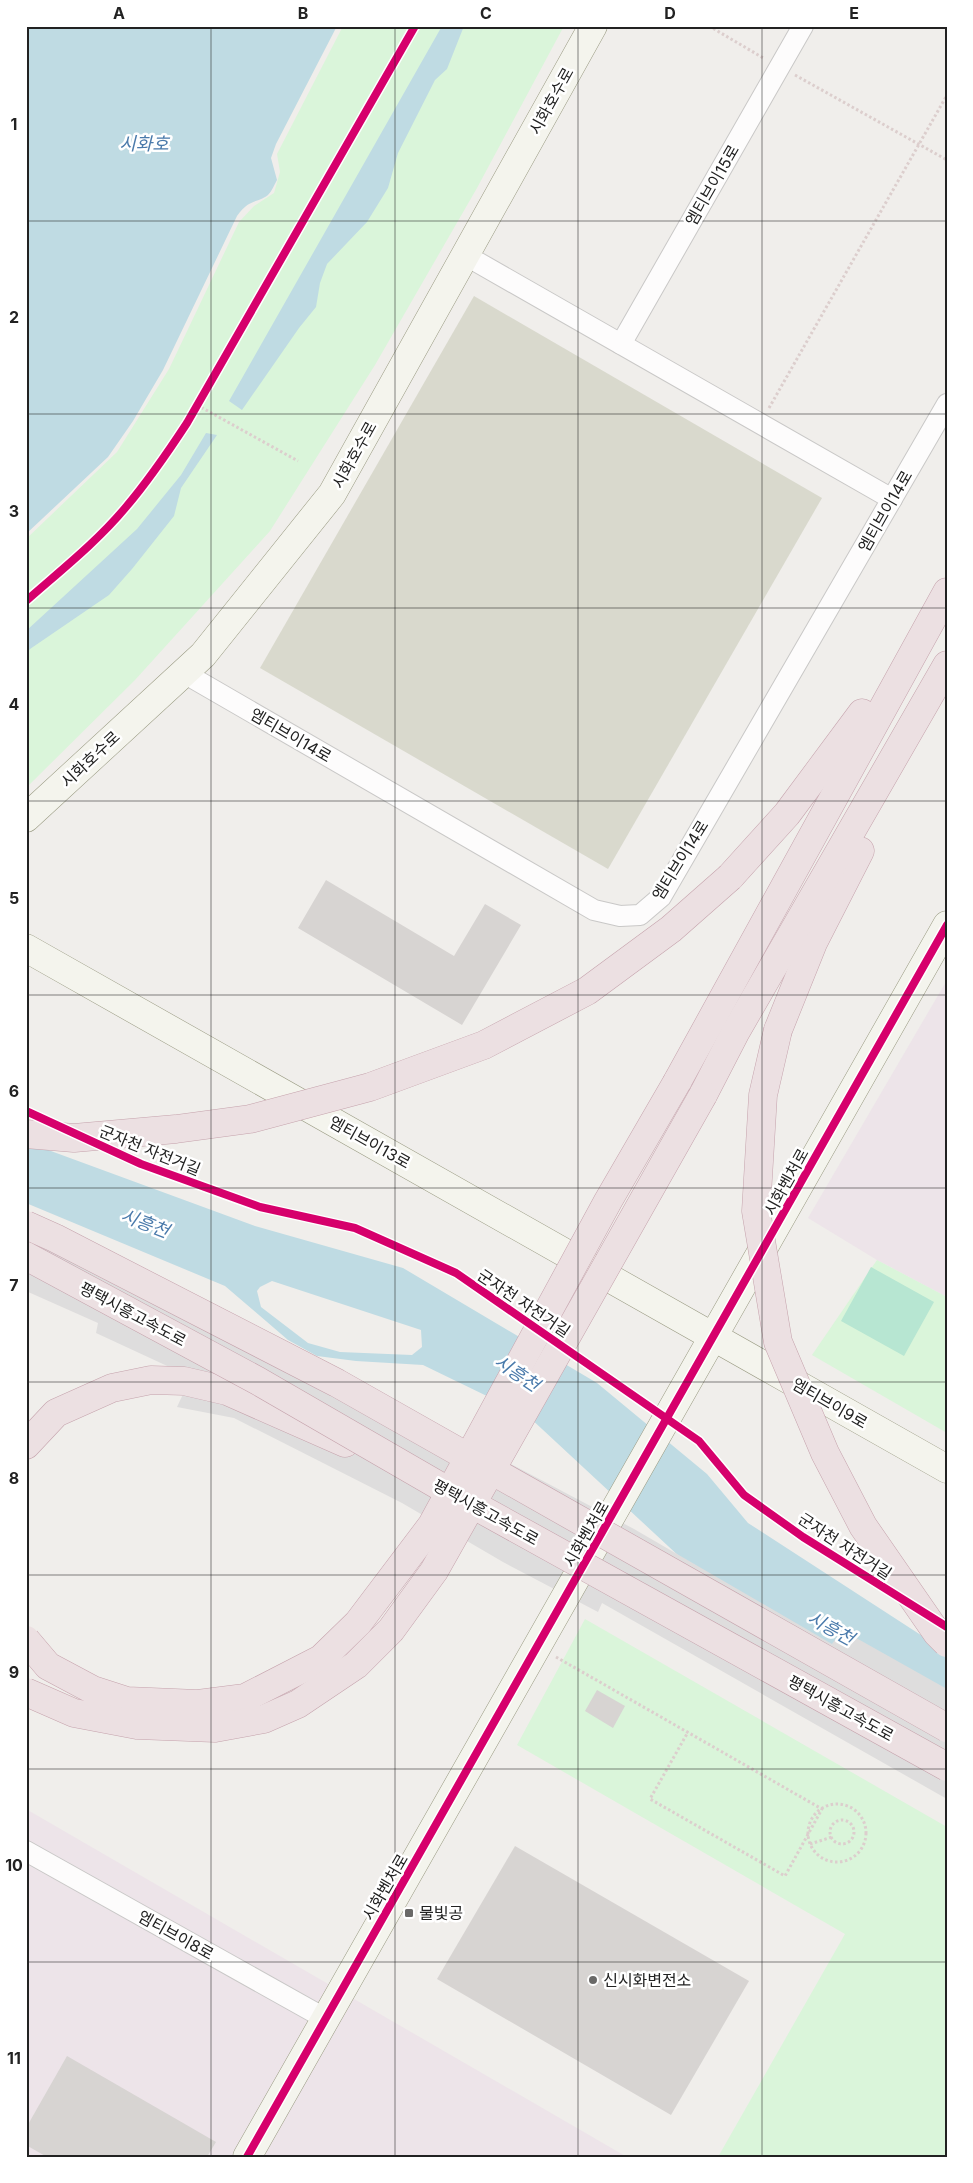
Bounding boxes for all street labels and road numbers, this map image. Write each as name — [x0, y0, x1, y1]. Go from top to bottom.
street label: 시화호수로 — [524, 64, 578, 138]
street label: 엠티브이15로 — [681, 141, 743, 229]
street label: 시화호수로 — [327, 418, 381, 492]
street label: 엠티브이14로 — [854, 467, 916, 555]
street label: 엠티브이14로 — [247, 704, 335, 766]
street label: 시화호수로 — [56, 726, 124, 791]
street label: 엠티브이14로 — [648, 816, 713, 904]
street label: 엠티브이13로 — [326, 1111, 414, 1173]
street label: 군자천 자전거길 — [96, 1121, 204, 1179]
street label: 시화벤처로 — [759, 1145, 813, 1219]
street label: 군자천 자전거길 — [474, 1265, 574, 1341]
street label: 평택시흥고속도로 — [76, 1278, 190, 1351]
street label: 엠티브이9로 — [789, 1373, 871, 1433]
street label: 평택시흥고속도로 — [430, 1475, 543, 1549]
street label: 시화벤처로 — [559, 1497, 613, 1571]
street label: 군자천 자전거길 — [794, 1508, 896, 1584]
street label: 평택시흥고속도로 — [785, 1671, 898, 1745]
street label: 시화벤처로 — [358, 1850, 412, 1924]
street label: 엠티브이8로 — [135, 1906, 218, 1964]

